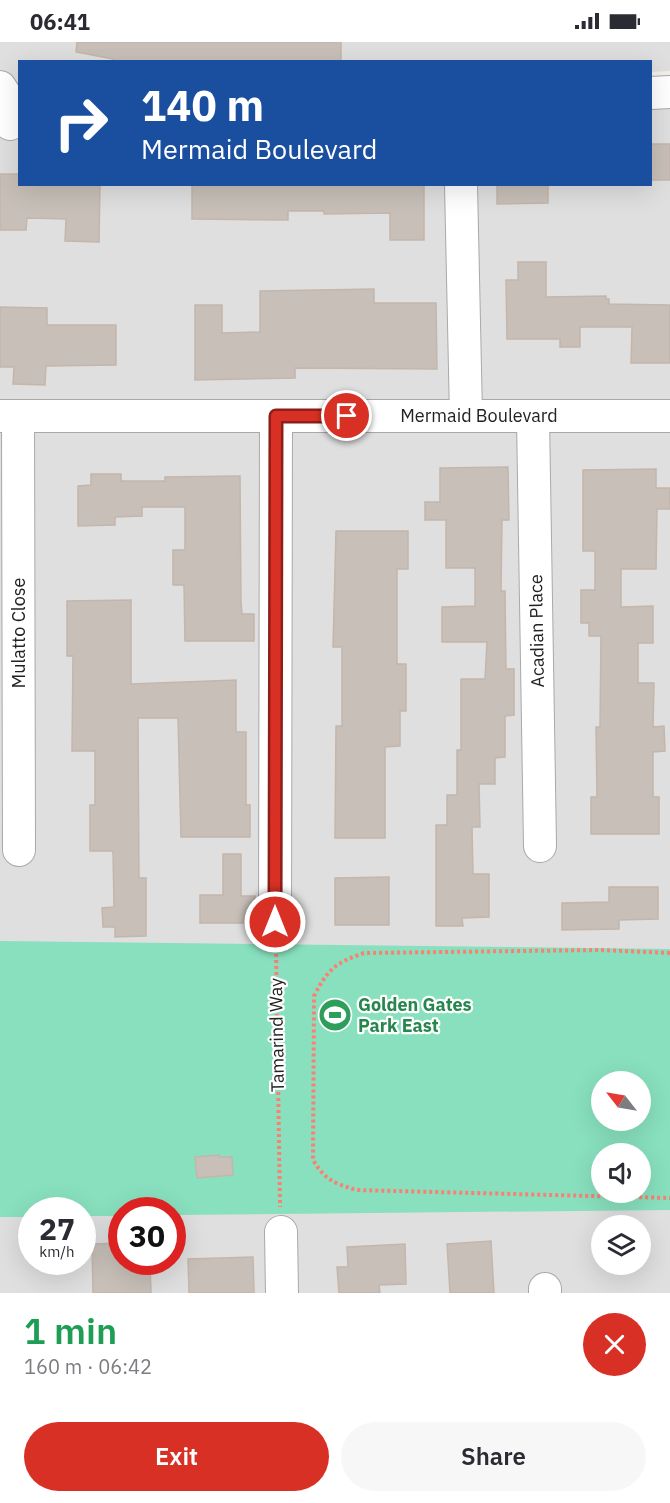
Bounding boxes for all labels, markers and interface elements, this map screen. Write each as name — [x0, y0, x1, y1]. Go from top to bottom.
text: 06:41 — [30, 7, 90, 36]
text: 140 m — [141, 78, 264, 133]
icon: right — [42, 84, 120, 162]
text: Mermaid Boulevard — [141, 131, 377, 166]
pin — [321, 390, 372, 441]
icon: arrive — [330, 399, 363, 432]
street label: Mermaid Boulevard — [400, 404, 558, 427]
street label: Acadian Place — [524, 574, 549, 688]
street label: Mulatto Close — [7, 577, 30, 688]
position arrow — [243, 890, 307, 954]
street label: Tamarind Way — [264, 978, 289, 1092]
place label: Golden Gates Park East — [358, 993, 472, 1037]
sports icon: Golden Gates Park East — [317, 997, 353, 1033]
north arrow — [591, 1071, 651, 1131]
map controls — [591, 1071, 651, 1275]
button: sound — [591, 1143, 651, 1203]
speed limit sign: 30 — [108, 1197, 186, 1275]
text: 27 — [39, 1209, 75, 1248]
button: layers — [591, 1215, 651, 1275]
text: km/h — [39, 1242, 75, 1261]
text: 1 min — [24, 1307, 117, 1354]
button: close — [583, 1313, 646, 1376]
text: 160 m · 06:42 — [24, 1353, 152, 1380]
button: Exit — [24, 1422, 329, 1491]
button: Share — [341, 1422, 646, 1491]

